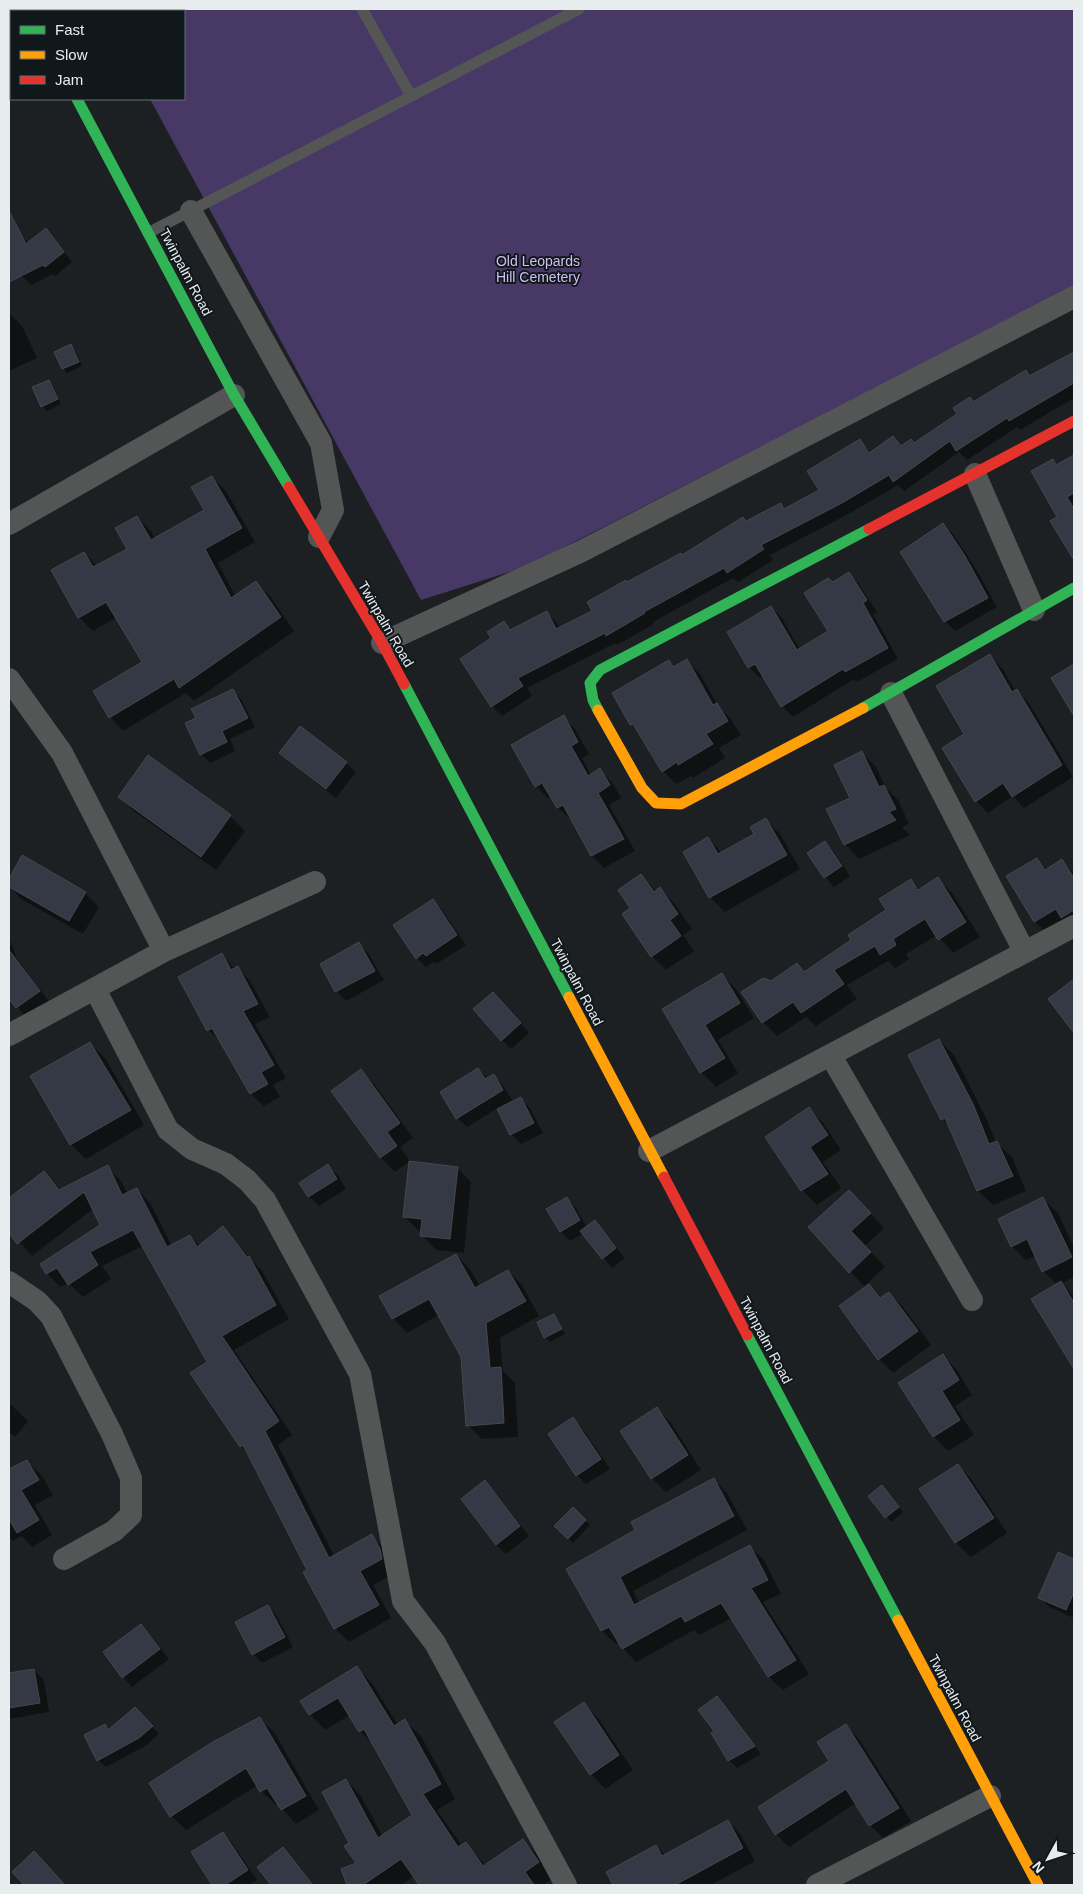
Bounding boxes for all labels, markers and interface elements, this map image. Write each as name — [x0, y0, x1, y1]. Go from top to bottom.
legend — [10, 10, 185, 100]
text: Fast — [55, 21, 85, 38]
text: Slow — [55, 46, 88, 63]
text: Jam — [55, 71, 83, 88]
street label: Twinpalm Road — [156, 226, 216, 318]
park label: Old Leopards Hill Cemetery — [496, 253, 580, 285]
street label: Twinpalm Road — [355, 578, 417, 670]
street label: Twinpalm Road — [547, 936, 607, 1028]
street label: Twinpalm Road — [736, 1294, 796, 1386]
street label: Twinpalm Road — [925, 1652, 985, 1744]
north arrow — [1023, 1834, 1073, 1884]
text: N — [1029, 1858, 1047, 1876]

